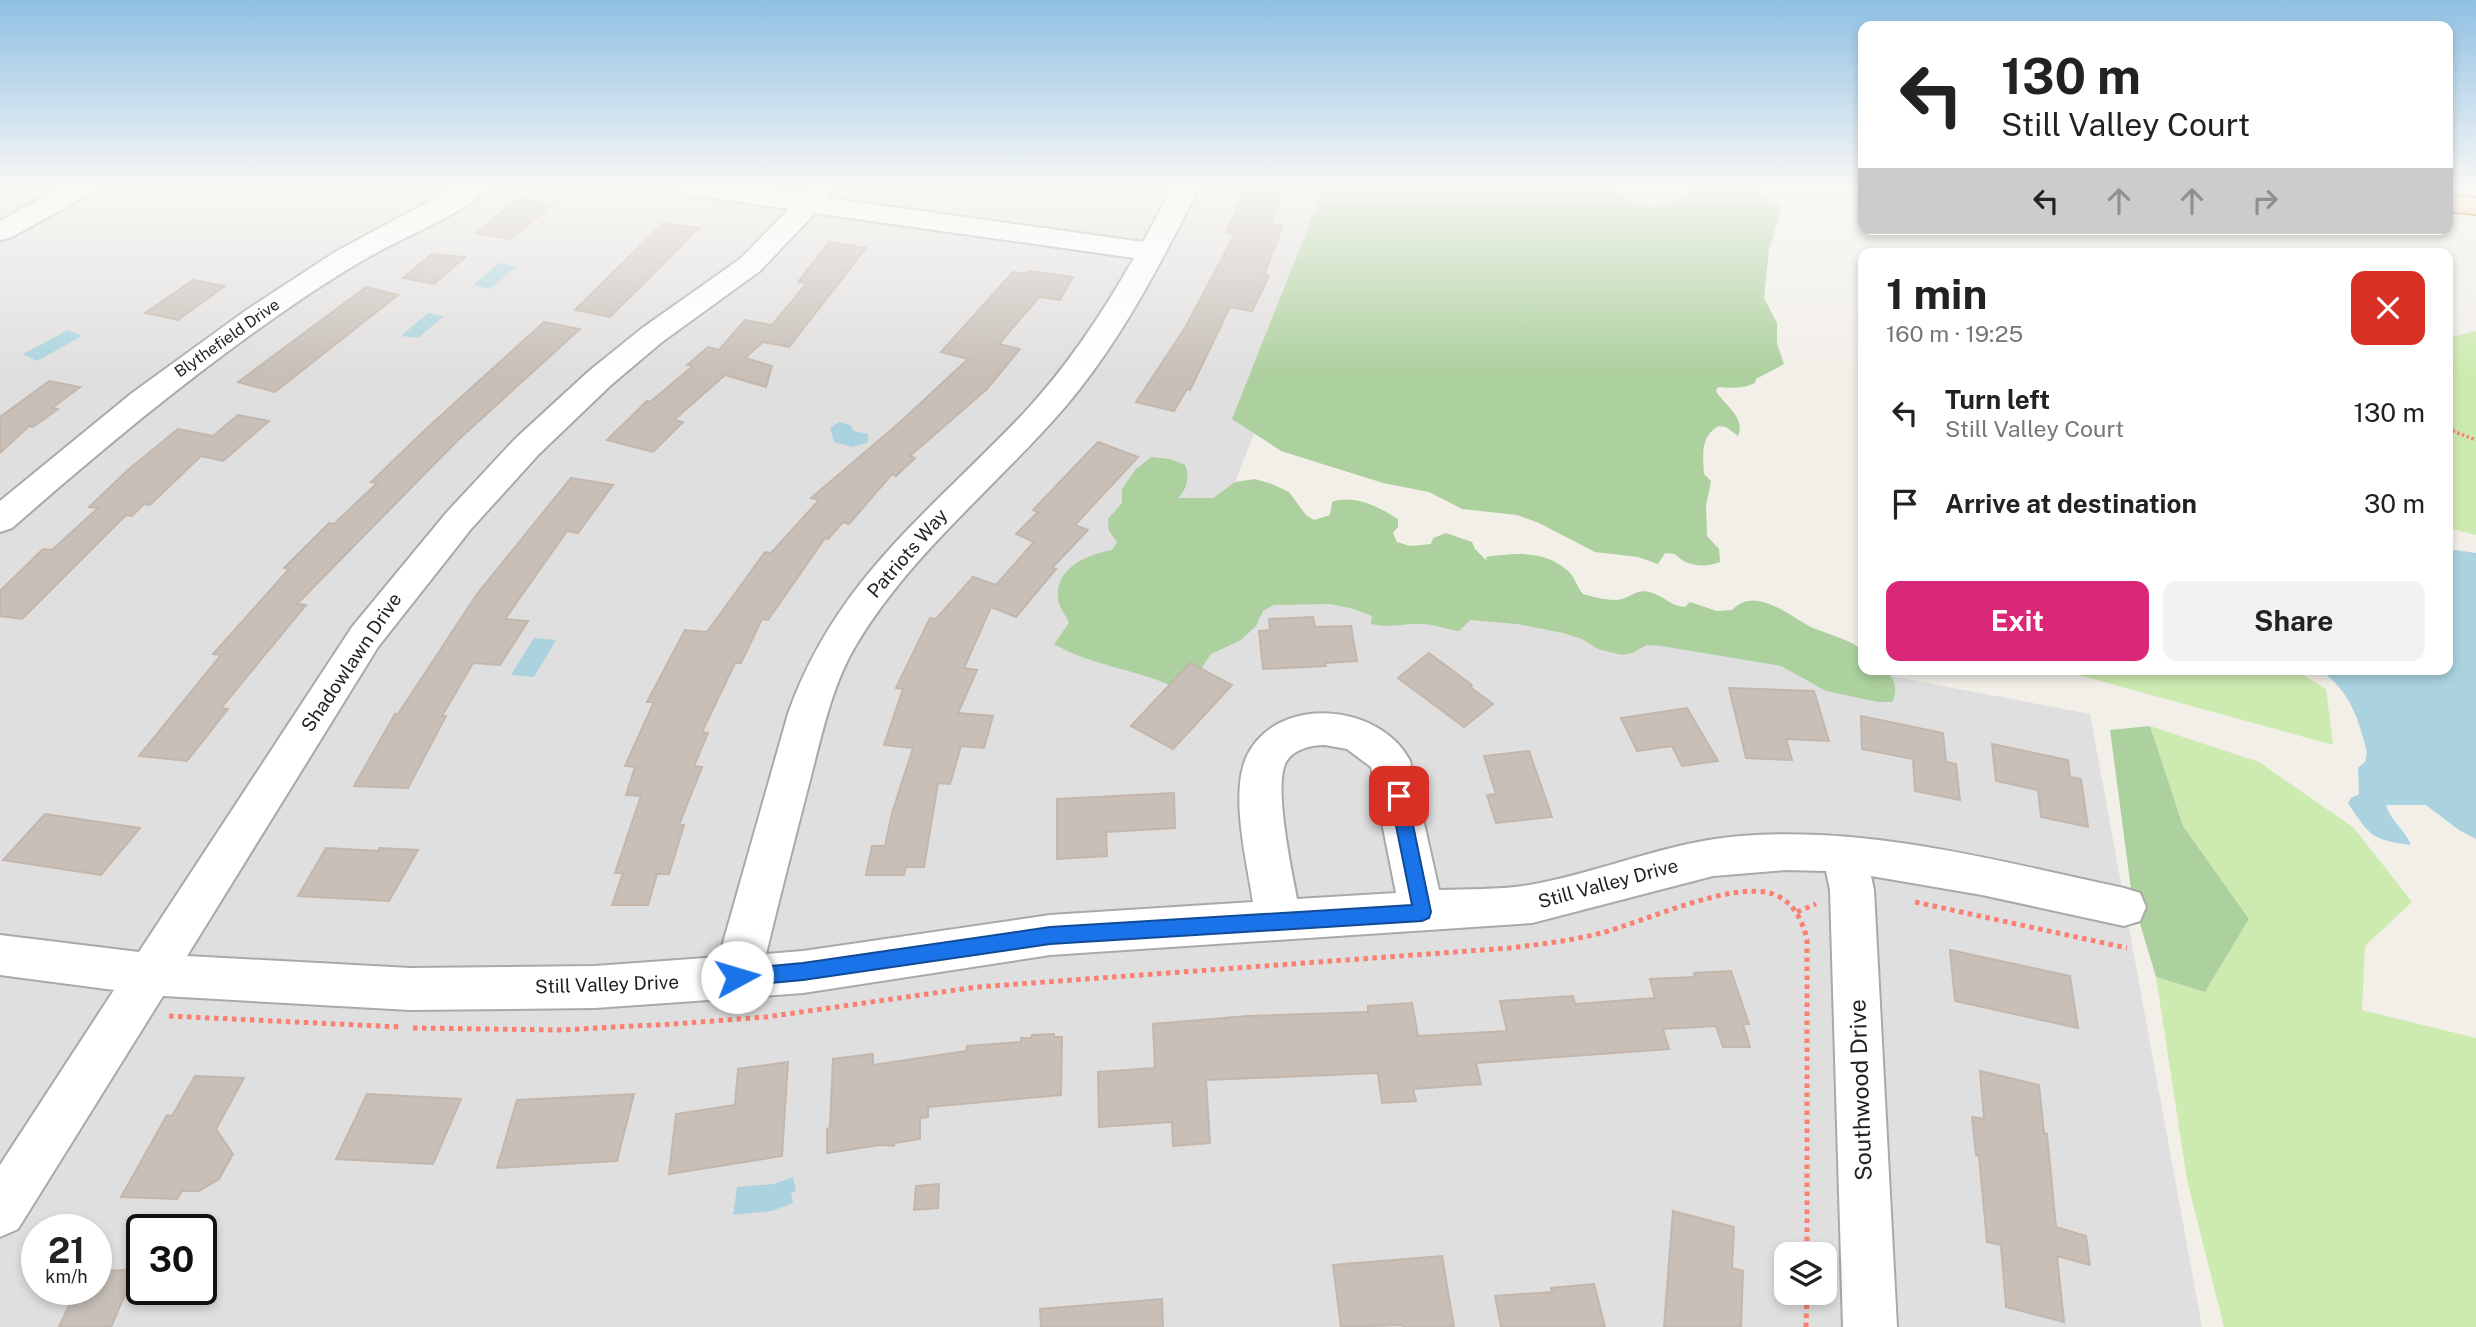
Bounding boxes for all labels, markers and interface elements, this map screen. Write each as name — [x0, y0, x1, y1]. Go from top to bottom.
text: 130 m — [2001, 47, 2141, 105]
icon: left — [1886, 49, 1977, 140]
text: Still Valley Court — [2001, 106, 2250, 143]
icon: left — [2027, 182, 2065, 220]
icon: ahead — [2100, 182, 2138, 220]
icon: ahead — [2173, 182, 2211, 220]
icon: right — [2246, 182, 2284, 220]
text: 1 min — [1886, 269, 1987, 318]
button: close — [2351, 271, 2425, 345]
street label: Blythefield Drive — [171, 295, 283, 381]
text: 160 m · 19:25 — [1886, 320, 2023, 347]
text: Turn left — [1945, 384, 2050, 415]
icon: left — [1886, 394, 1924, 432]
text: 130 m — [2353, 397, 2425, 428]
text: Still Valley Court — [1945, 415, 2124, 442]
icon: arrive — [1886, 485, 1924, 523]
text: Arrive at destination — [1945, 488, 2197, 519]
text: 30 m — [2364, 488, 2425, 519]
street label: Patriots Way — [862, 504, 952, 602]
button: Exit — [1886, 581, 2149, 661]
button: Share — [2163, 581, 2425, 661]
street label: Shadowlawn Drive — [296, 588, 406, 736]
pin — [1369, 766, 1429, 826]
icon: arrive — [1380, 777, 1418, 815]
street label: Still Valley Drive — [1536, 854, 1680, 912]
position arrow — [700, 940, 774, 1014]
street label: Still Valley Drive — [535, 970, 679, 998]
street label: Southwood Drive — [1843, 999, 1877, 1181]
speed limit sign: 30 — [126, 1214, 217, 1305]
text: 21 — [48, 1230, 85, 1271]
map controls — [1774, 1242, 1837, 1305]
button: layers — [1774, 1242, 1837, 1305]
text: km/h — [45, 1266, 88, 1287]

